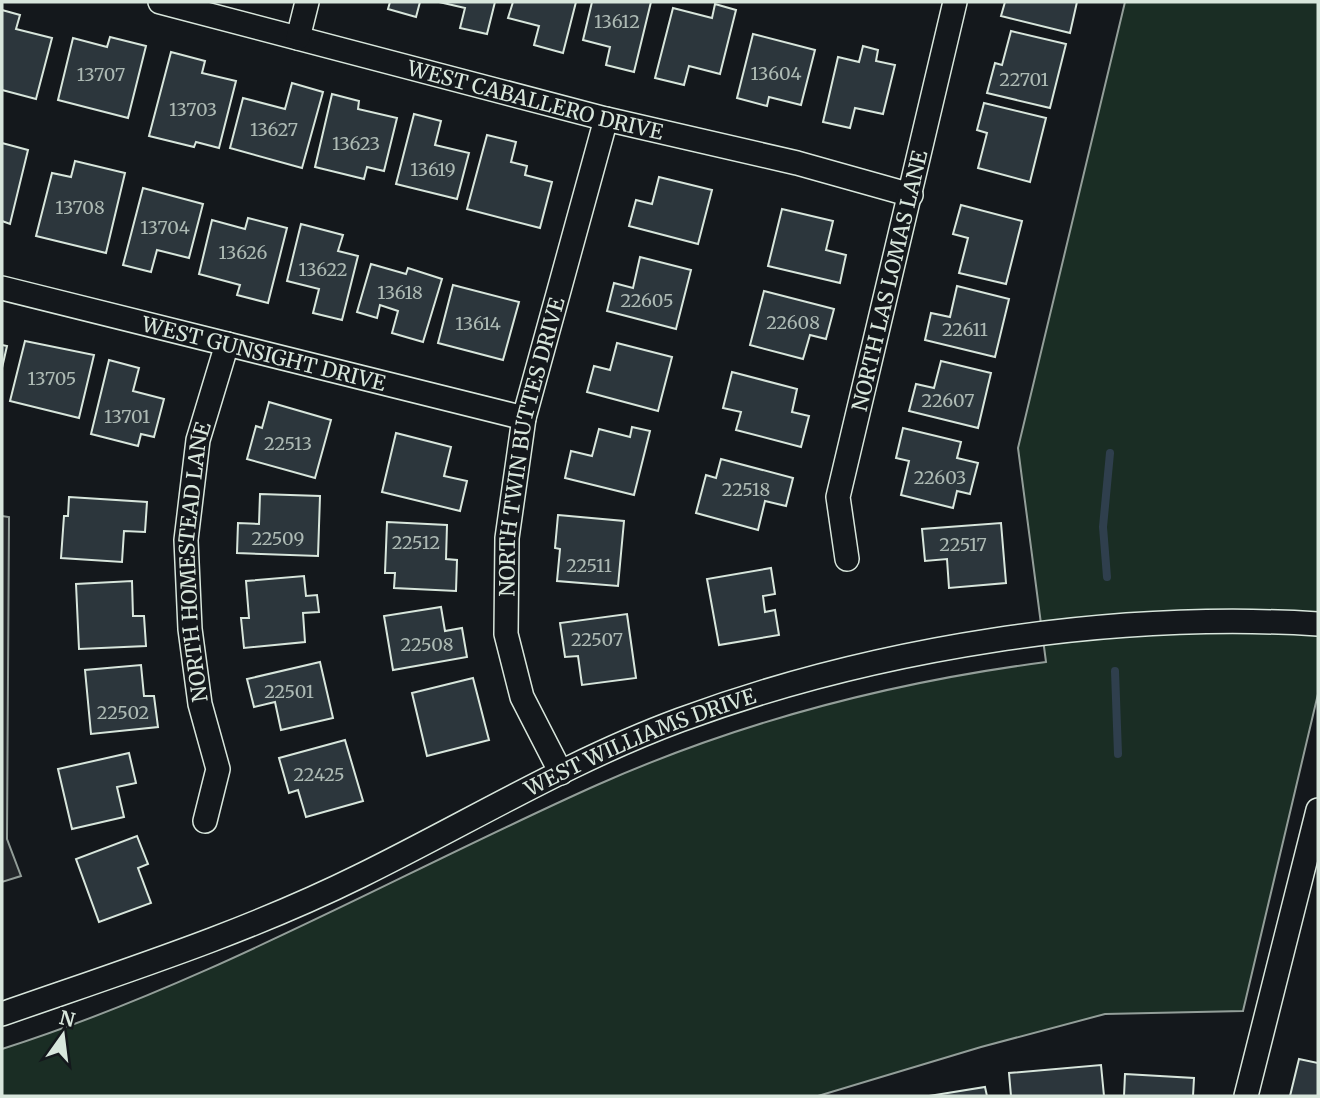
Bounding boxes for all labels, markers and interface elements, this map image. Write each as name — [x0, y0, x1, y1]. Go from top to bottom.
house number: 13612 — [594, 10, 640, 33]
street label: WEST CABALLERO DRIVE — [404, 54, 667, 145]
house number: 13604 — [750, 62, 802, 85]
house number: 13707 — [77, 63, 125, 86]
house number: 22701 — [999, 68, 1049, 91]
house number: 13703 — [169, 98, 217, 121]
house number: 13627 — [250, 118, 298, 141]
house number: 13623 — [332, 132, 380, 155]
street label: NORTH LAS LOMAS LANE — [845, 147, 933, 414]
house number: 13619 — [410, 158, 456, 181]
house number: 13708 — [55, 196, 105, 219]
house number: 13704 — [140, 216, 190, 239]
house number: 13626 — [218, 241, 268, 264]
house number: 13622 — [299, 258, 347, 281]
house number: 13618 — [377, 281, 423, 304]
house number: 22605 — [620, 289, 674, 312]
street label: NORTH TWIN BUTTES DRIVE — [493, 294, 570, 597]
street label: WEST GUNSIGHT DRIVE — [138, 310, 389, 397]
house number: 22608 — [766, 311, 820, 334]
house number: 13614 — [455, 312, 501, 335]
house number: 22611 — [942, 318, 988, 341]
house number: 13705 — [28, 367, 76, 390]
house number: 22607 — [922, 389, 974, 412]
house number: 13701 — [104, 405, 150, 428]
street label: NORTH HOMESTEAD LANE — [172, 418, 216, 704]
house number: 22513 — [264, 432, 312, 455]
house number: 22603 — [914, 466, 966, 489]
house number: 22518 — [722, 478, 770, 501]
house number: 22509 — [251, 527, 305, 550]
house number: 22512 — [392, 531, 440, 554]
house number: 22517 — [939, 533, 987, 556]
house number: 22511 — [566, 554, 612, 577]
house number: 22507 — [571, 628, 623, 651]
house number: 22508 — [401, 633, 453, 656]
house number: 22501 — [264, 680, 314, 703]
street label: WEST WILLIAMS DRIVE — [519, 682, 759, 802]
house number: 22502 — [97, 701, 149, 724]
house number: 22425 — [293, 763, 345, 786]
north arrow — [28, 1000, 98, 1070]
text: N — [57, 1005, 77, 1032]

